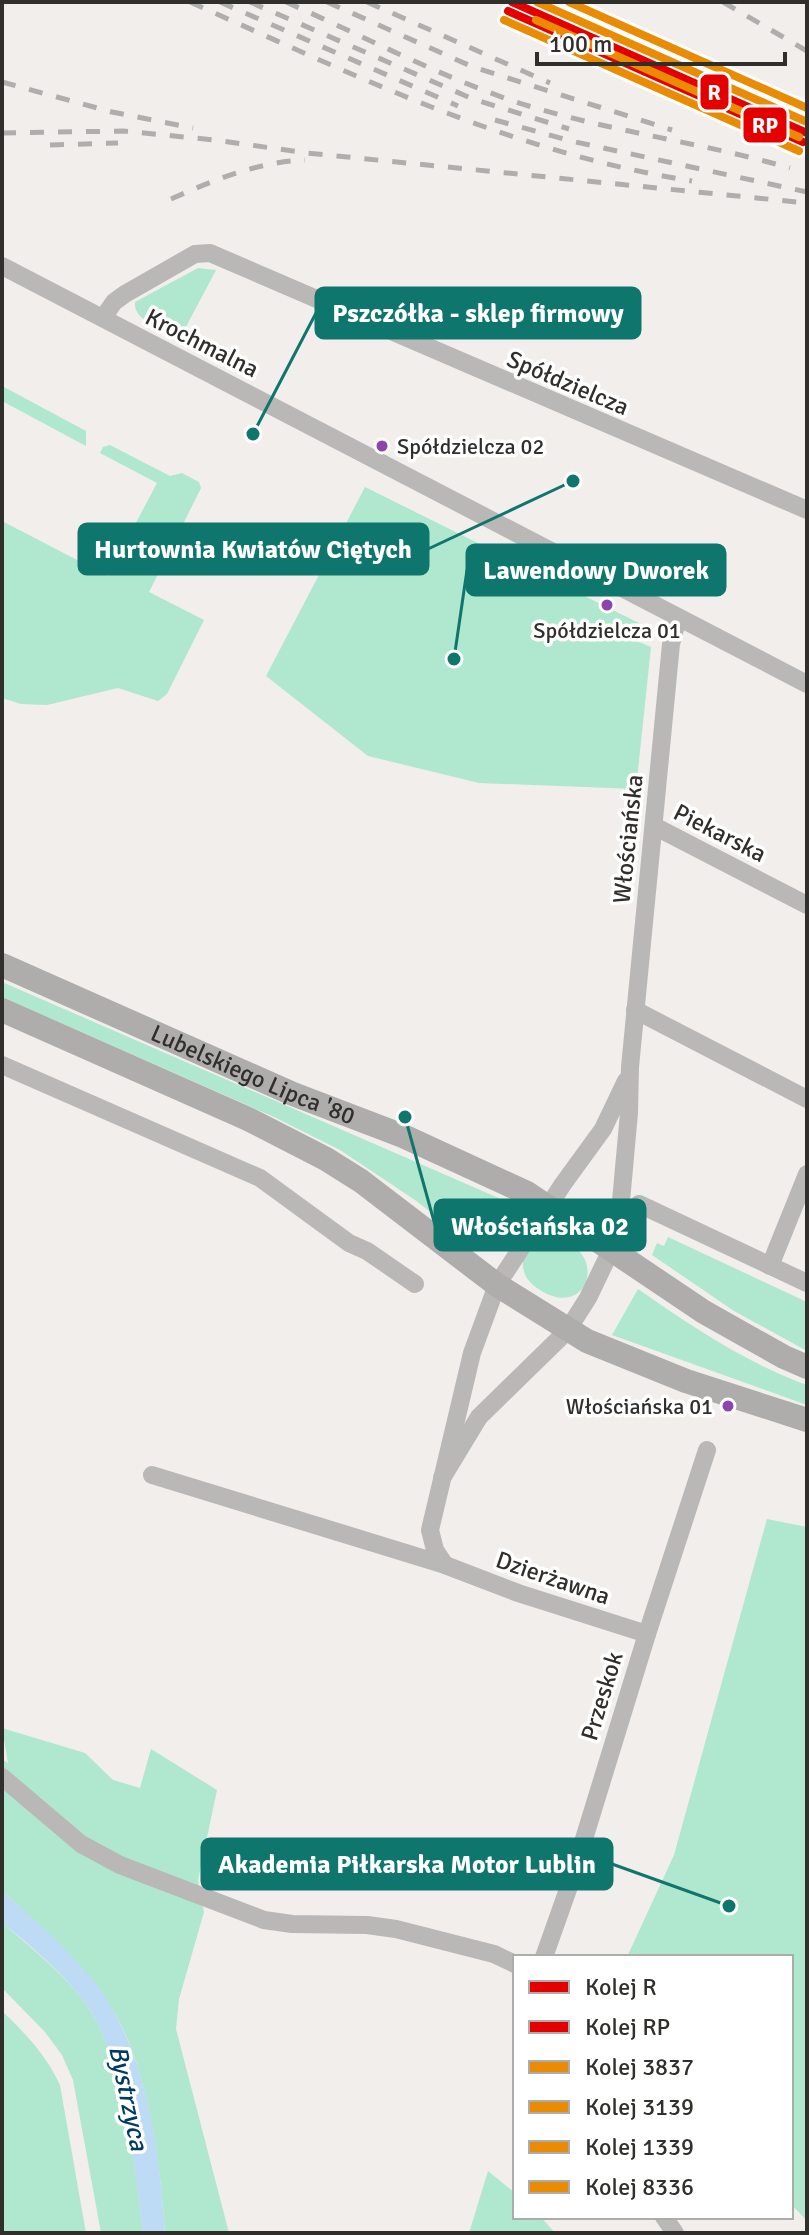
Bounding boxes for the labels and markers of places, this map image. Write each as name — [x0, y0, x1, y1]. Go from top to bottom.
callout: Pszczółka - sklep firmowy — [316, 288, 640, 338]
place label: Spółdzielcza 02 — [397, 433, 544, 460]
marker: Spółdzielcza 02 — [374, 438, 390, 454]
callout: Hurtownia Kwiatów Ciętych — [79, 524, 428, 574]
callout: Lawendowy Dworek — [467, 545, 725, 595]
marker: Spółdzielcza 01 — [599, 597, 615, 613]
place label: Spółdzielcza 01 — [533, 617, 681, 644]
callout: Włościańska 02 — [435, 1200, 645, 1250]
place label: Włościańska 01 — [566, 1393, 713, 1420]
marker: Włościańska 01 — [720, 1398, 736, 1414]
callout: Akademia Piłkarska Motor Lublin — [202, 1839, 612, 1889]

